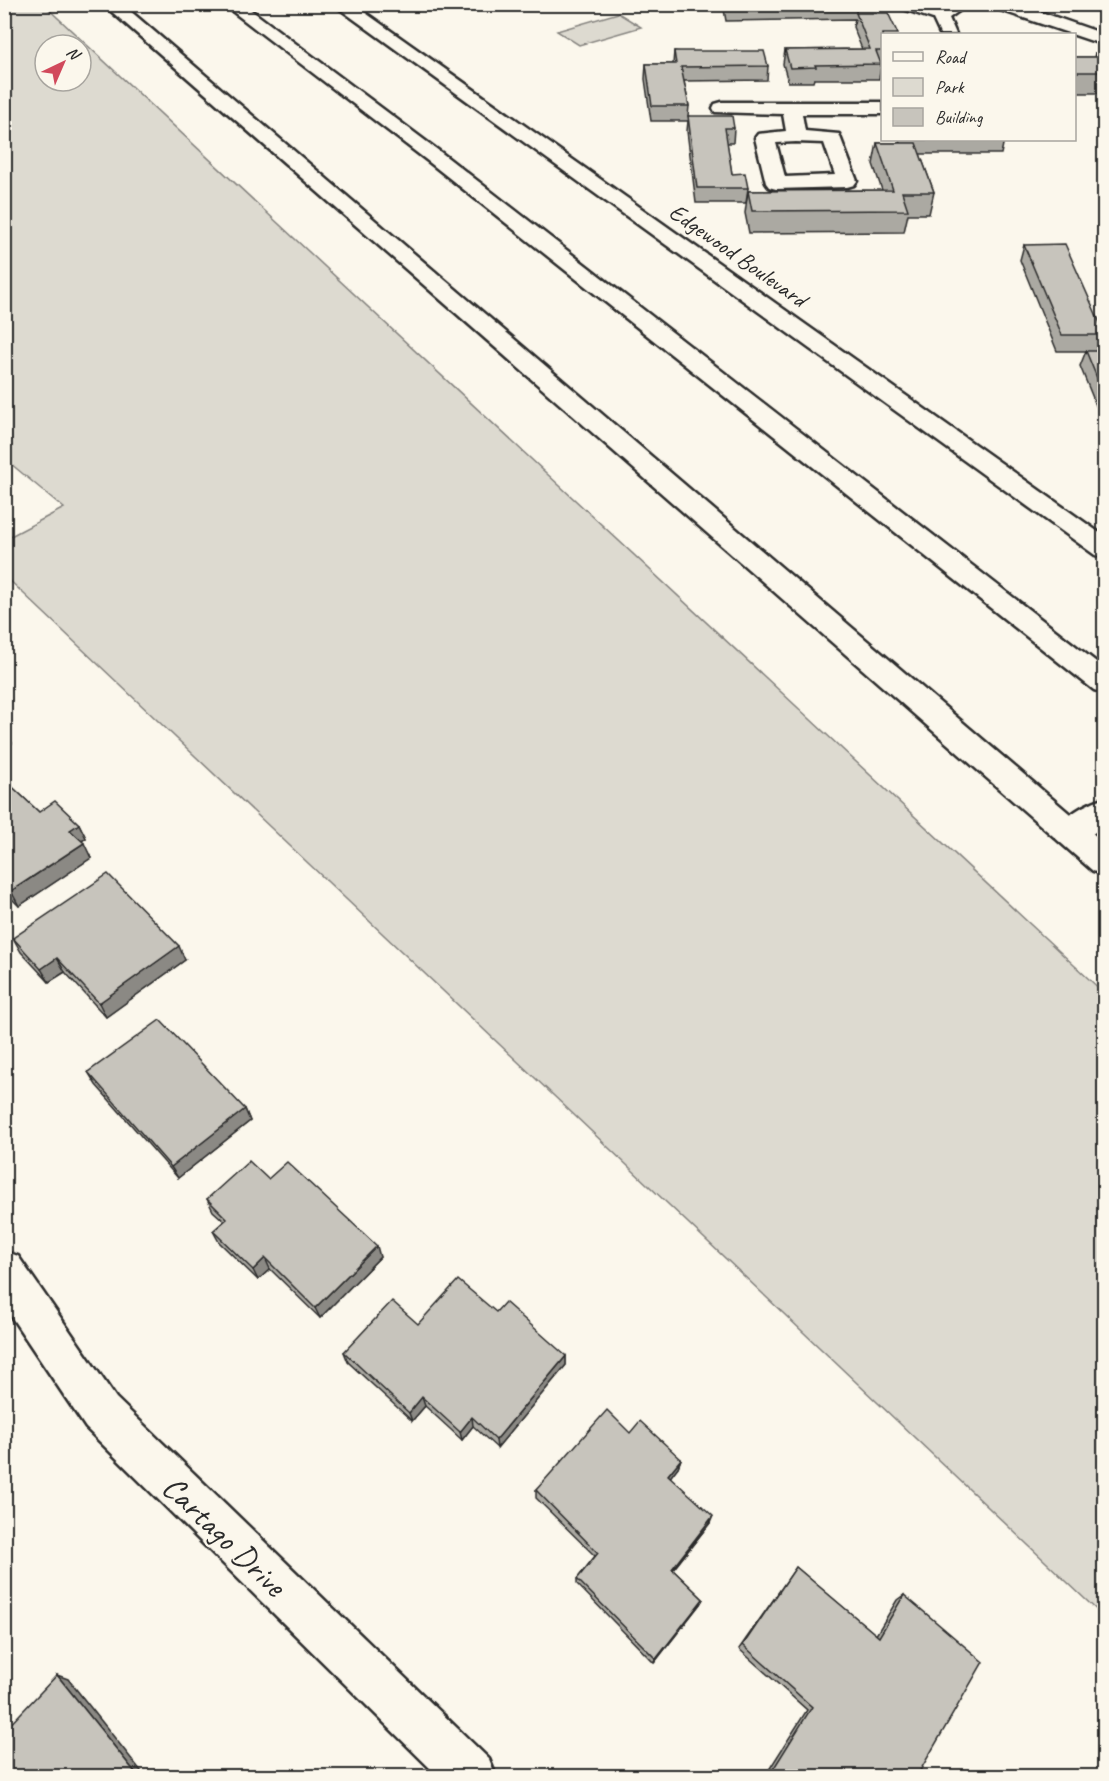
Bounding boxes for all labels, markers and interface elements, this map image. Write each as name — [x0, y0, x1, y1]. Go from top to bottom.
north arrow — [33, 33, 93, 93]
legend — [881, 33, 1076, 141]
text: N — [62, 42, 85, 66]
text: Road — [935, 46, 968, 68]
text: Park — [935, 76, 965, 98]
text: Building — [935, 106, 984, 128]
street label: Edgewood Boulevard — [663, 196, 816, 316]
street label: Cartago Drive — [153, 1466, 297, 1607]

